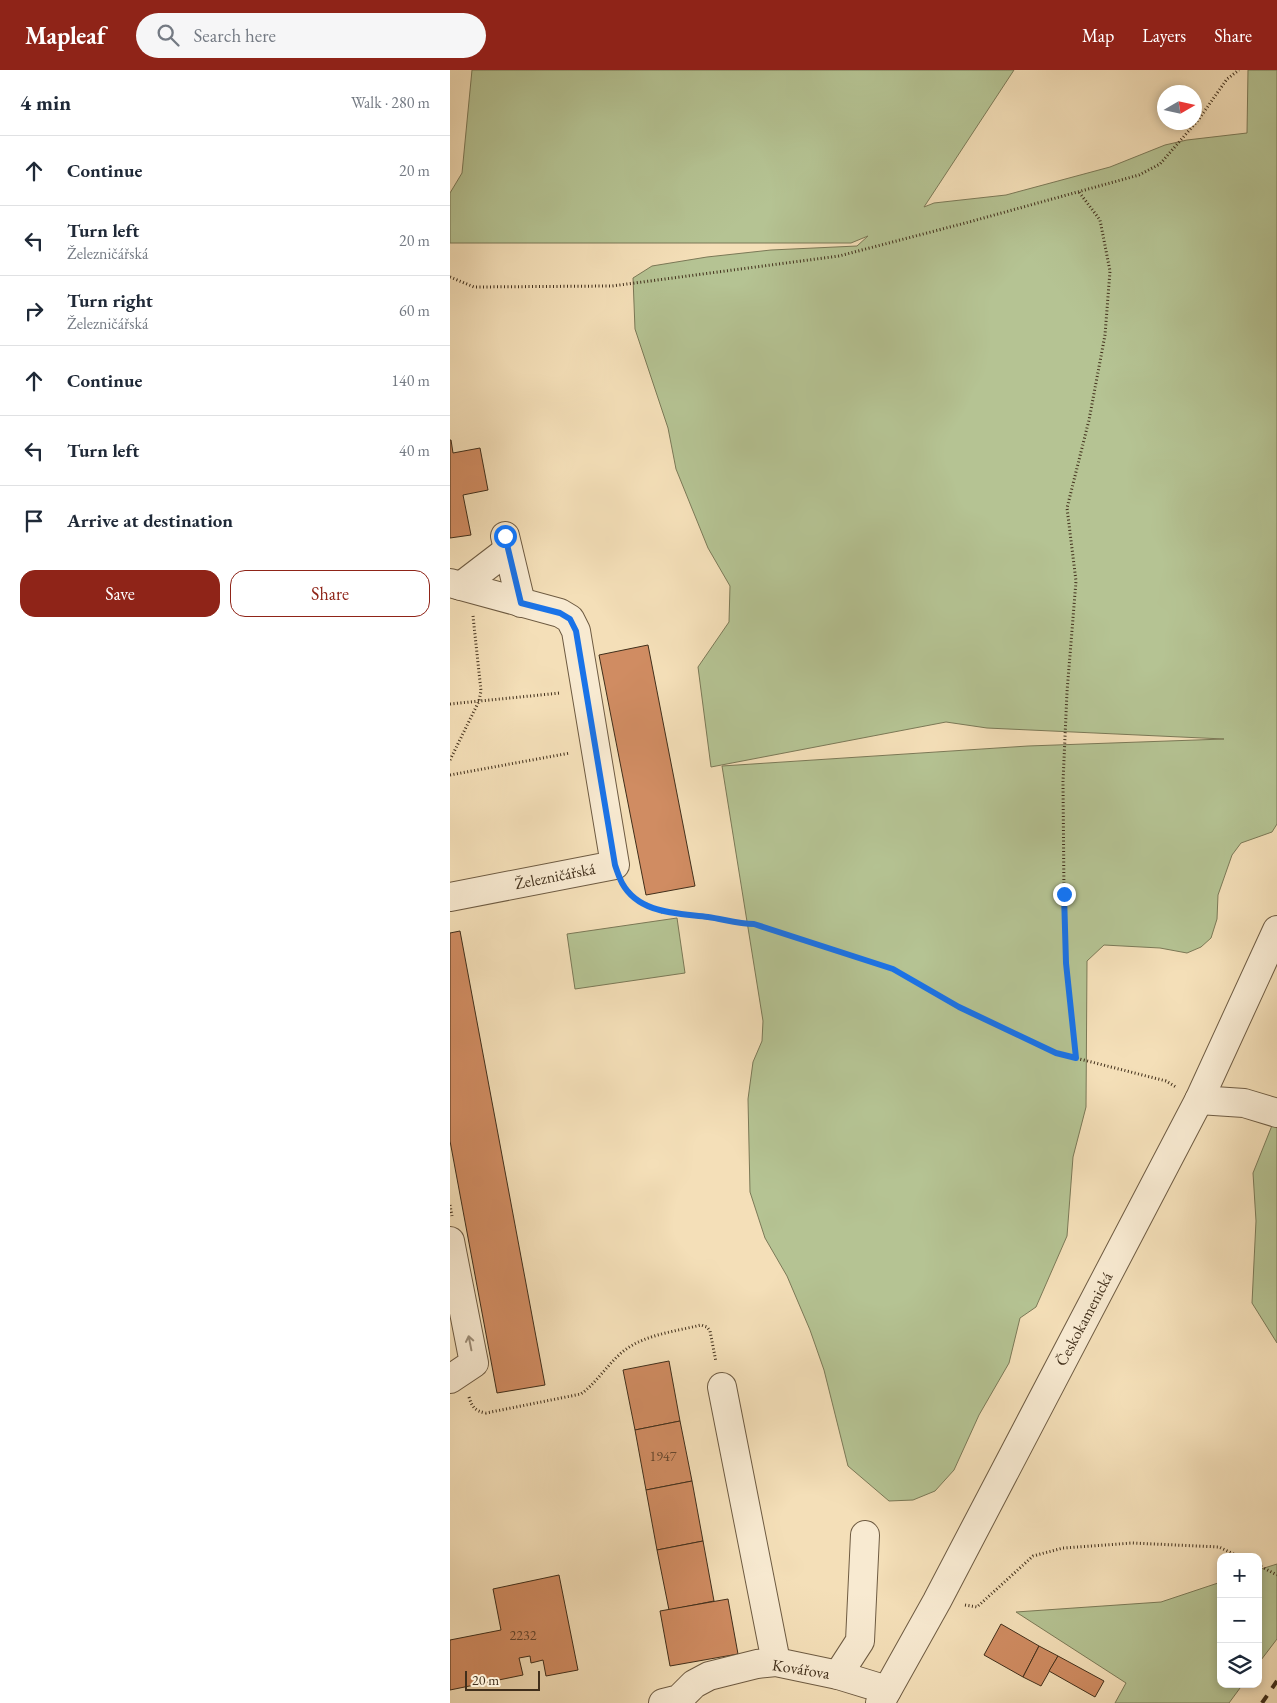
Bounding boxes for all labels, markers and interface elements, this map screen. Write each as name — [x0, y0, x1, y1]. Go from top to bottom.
search box — [136, 13, 486, 58]
text: Mapleaf — [25, 20, 106, 51]
icon: search — [154, 21, 182, 49]
text: Search here — [194, 23, 276, 48]
text: Map — [1082, 24, 1114, 47]
text: Layers — [1142, 24, 1186, 47]
text: Share — [1214, 24, 1252, 47]
north arrow — [1157, 85, 1202, 130]
text: 4 min — [20, 89, 71, 116]
text: Walk · 280 m — [351, 92, 430, 113]
icon: ahead — [20, 157, 48, 185]
text: Continue — [67, 158, 142, 183]
text: 20 m — [399, 160, 430, 181]
text: Turn left — [67, 218, 139, 243]
icon: left — [20, 227, 48, 255]
text: 20 m — [399, 230, 430, 251]
text: Železničářská — [67, 243, 148, 264]
text: Turn right — [67, 288, 153, 313]
icon: right — [20, 297, 48, 325]
text: 60 m — [399, 300, 430, 321]
text: Železničářská — [67, 313, 148, 334]
icon: ahead — [20, 367, 48, 395]
text: Continue — [67, 368, 142, 393]
text: 140 m — [391, 370, 430, 391]
icon: left — [20, 437, 48, 465]
text: Turn left — [67, 438, 139, 463]
text: 40 m — [399, 440, 430, 461]
icon: arrive — [20, 507, 48, 535]
text: Arrive at destination — [67, 508, 233, 533]
route start — [494, 525, 517, 548]
button: Save — [20, 570, 220, 617]
button: Share — [230, 570, 430, 617]
street label: Železničářská — [513, 858, 598, 894]
route end — [1053, 883, 1076, 906]
street label: Českokamenická — [1050, 1268, 1118, 1370]
one-way arrow — [465, 1336, 474, 1352]
house number: 1947 — [650, 1447, 677, 1465]
map controls — [1217, 1553, 1262, 1688]
button: + — [1217, 1553, 1262, 1598]
button: − — [1217, 1598, 1262, 1643]
house number: 2232 — [510, 1626, 537, 1644]
button: layers — [1217, 1643, 1262, 1688]
street label: Kovářova — [771, 1654, 832, 1684]
scale bar — [465, 1668, 540, 1691]
text: 20 m — [472, 1671, 499, 1689]

